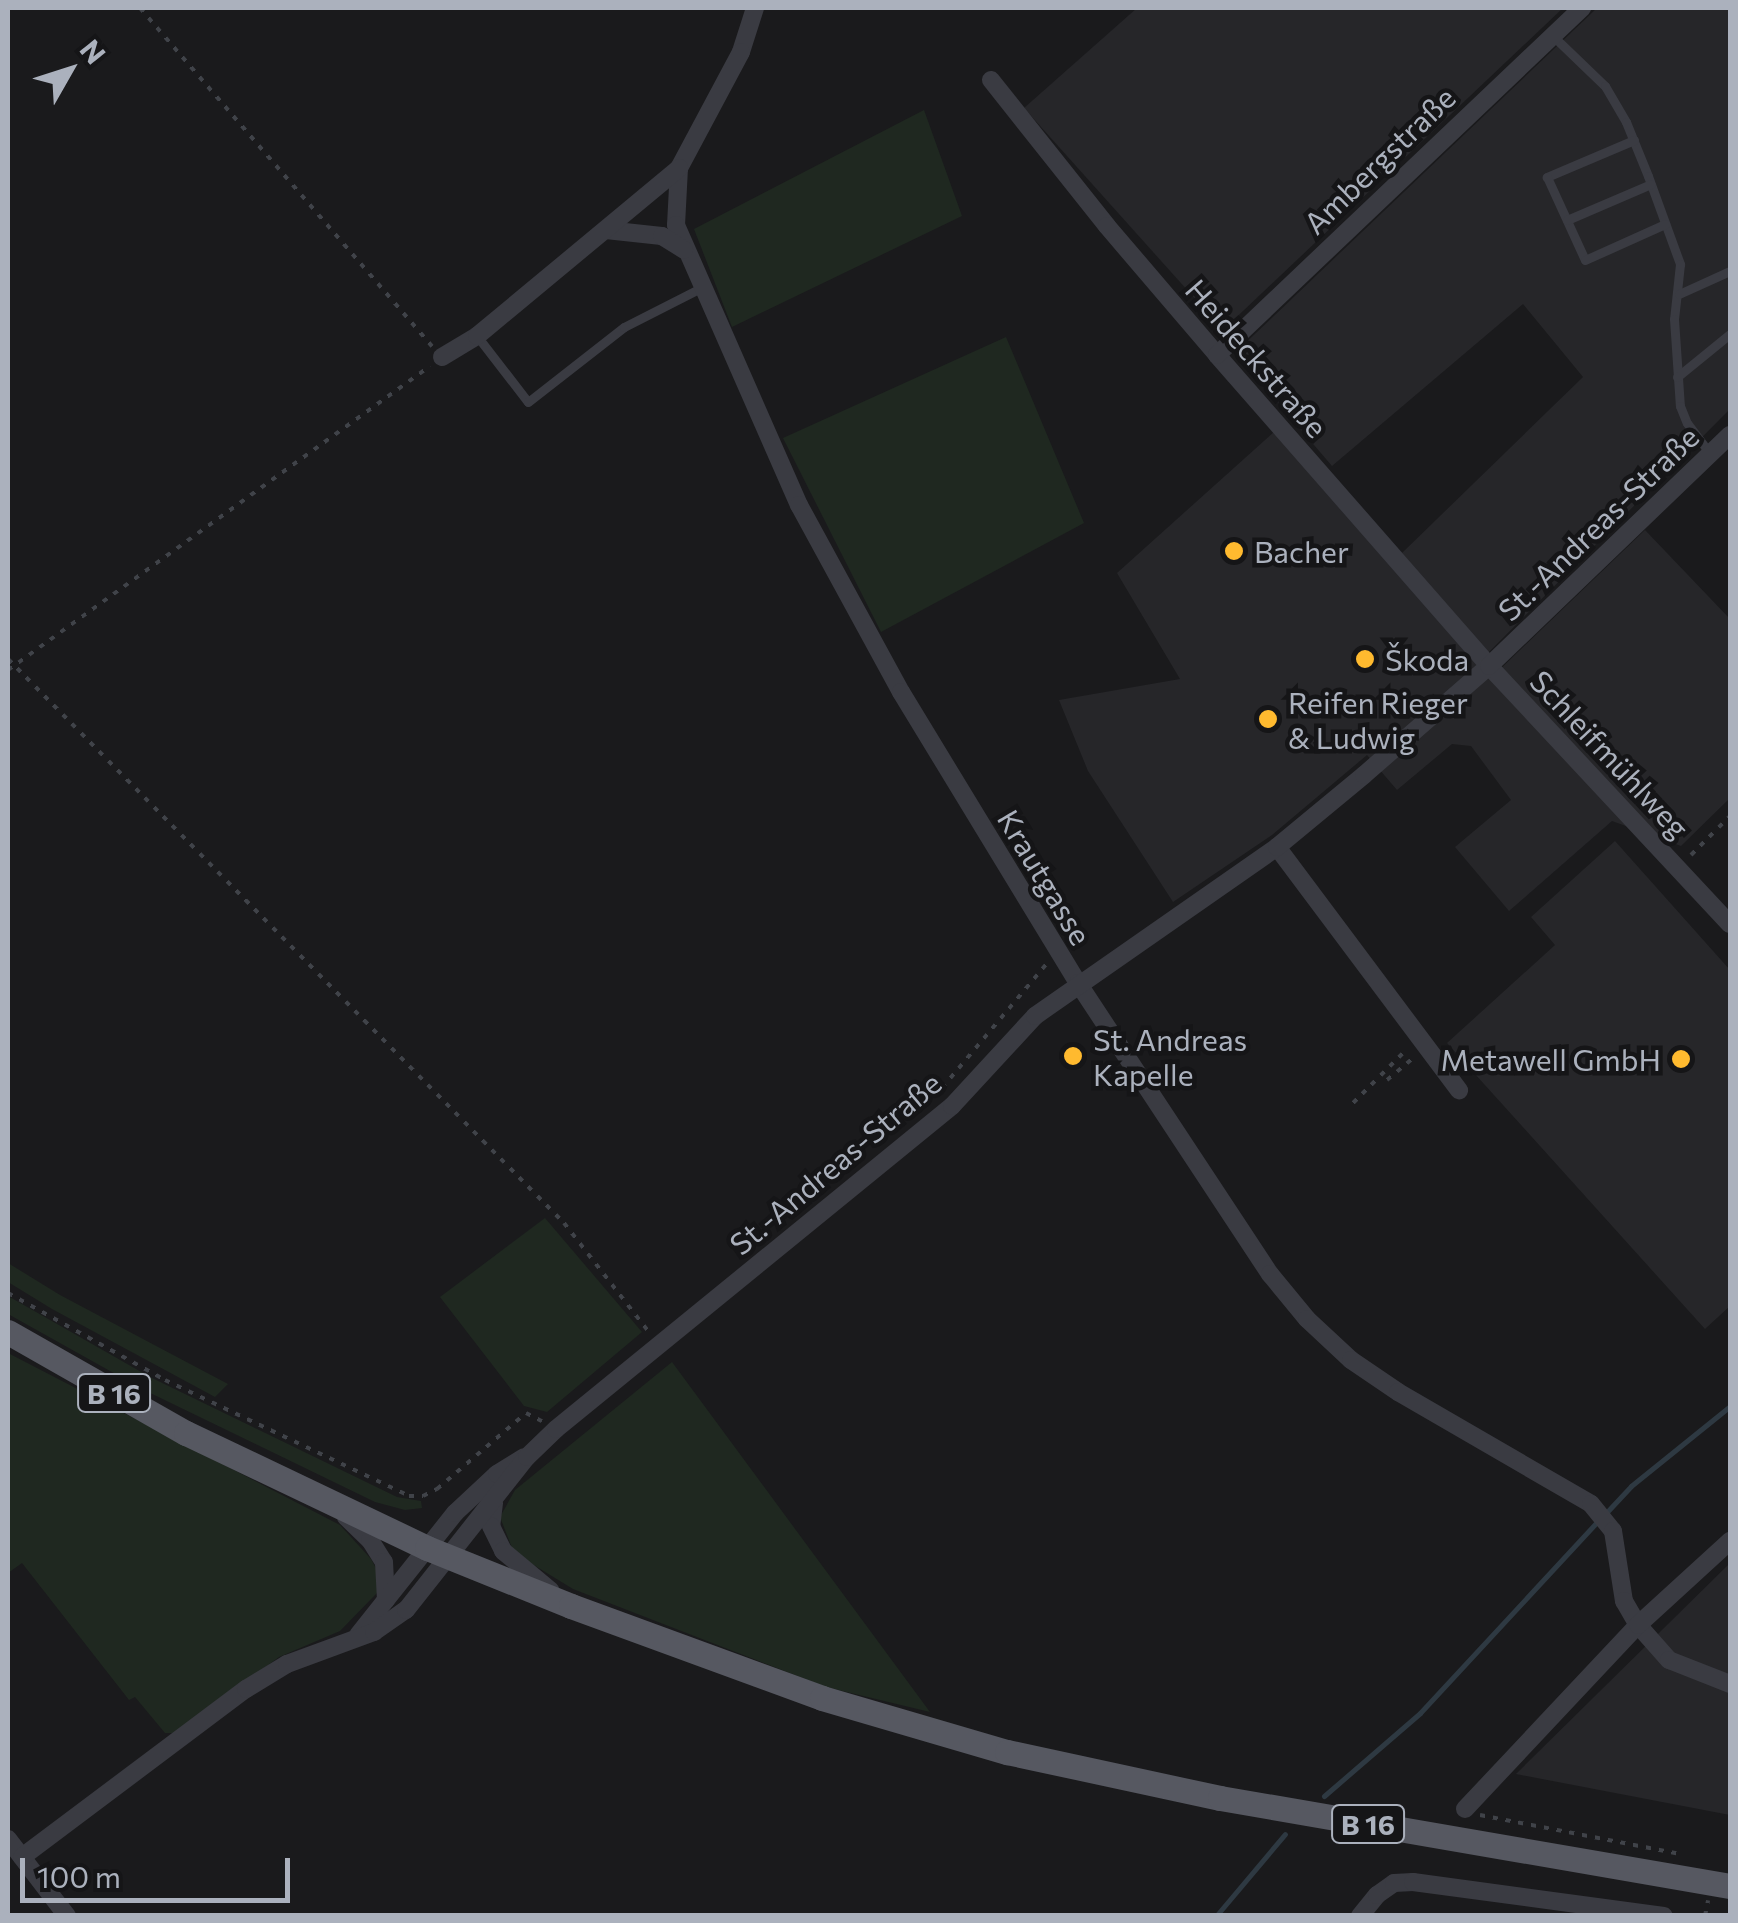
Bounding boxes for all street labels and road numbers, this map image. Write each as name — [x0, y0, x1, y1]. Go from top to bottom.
street label: Ambergstraße — [1296, 79, 1462, 241]
street label: Heideckstraße — [1179, 272, 1335, 444]
street label: St.-Andreas-Straße — [1490, 418, 1706, 628]
street label: Schleifmühlweg — [1523, 663, 1697, 845]
street label: Krautgasse — [991, 803, 1099, 951]
street label: St.-Andreas-Straße — [722, 1064, 948, 1262]
road number: B 16 — [76, 1370, 152, 1416]
road number: B 16 — [1330, 1801, 1406, 1847]

